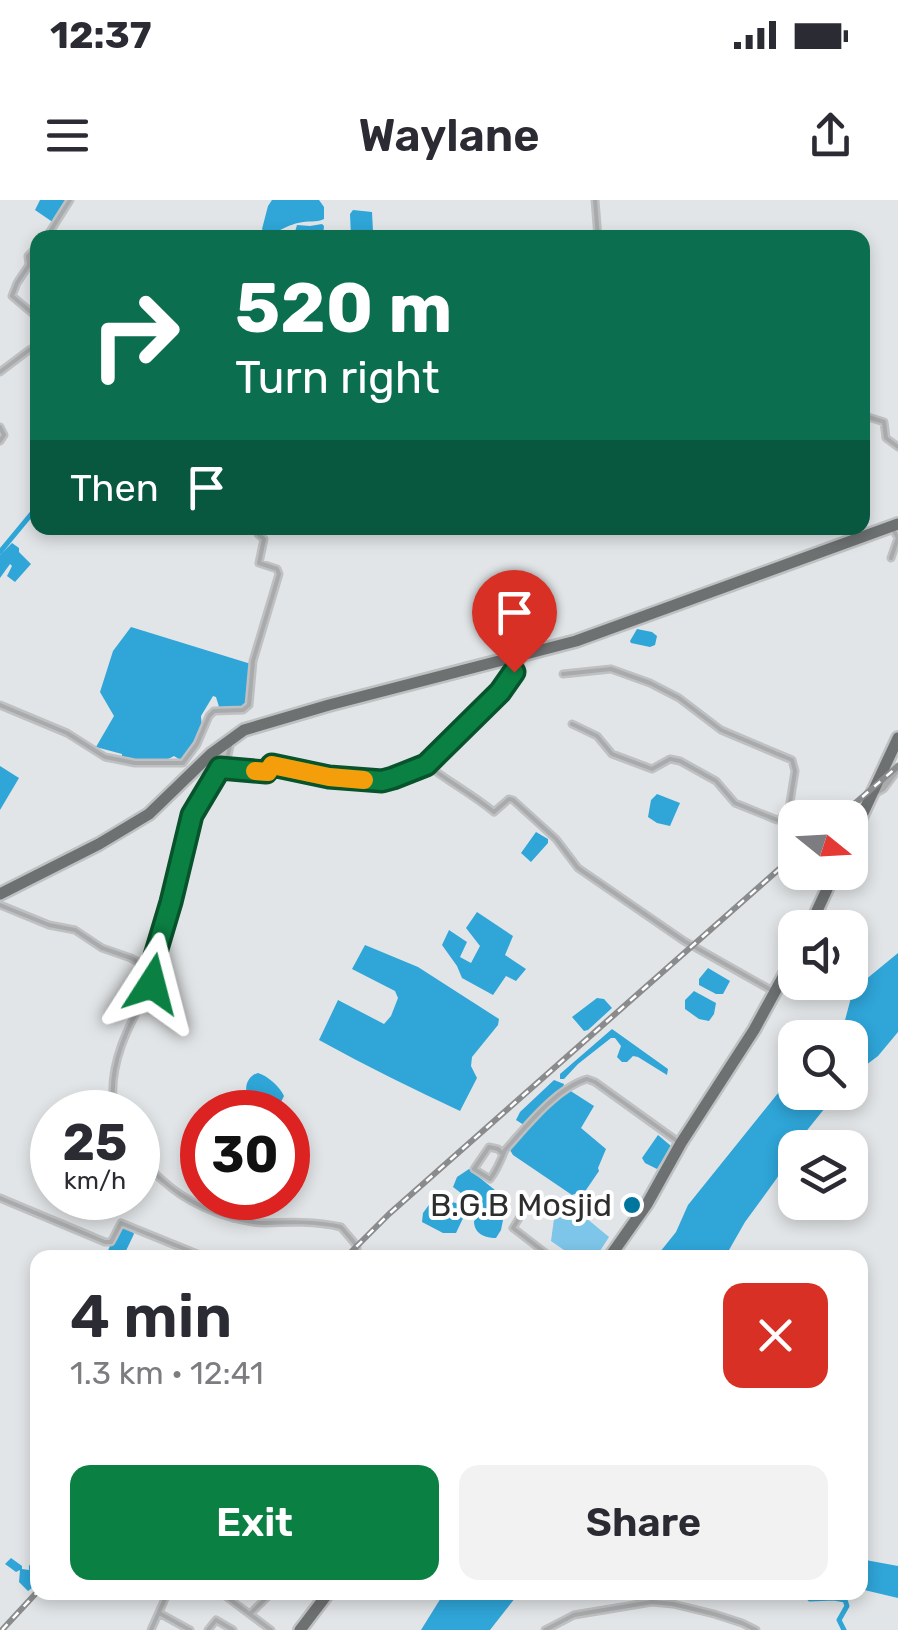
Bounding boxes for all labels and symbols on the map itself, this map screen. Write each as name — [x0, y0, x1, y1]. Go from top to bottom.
pin — [472, 570, 557, 673]
north arrow — [778, 800, 868, 890]
position arrow — [100, 932, 204, 1036]
speed limit sign: 30 — [180, 1090, 310, 1220]
place label: B.G.B Mosjid — [430, 1186, 612, 1224]
marker: B.G.B Mosjid — [621, 1194, 643, 1216]

